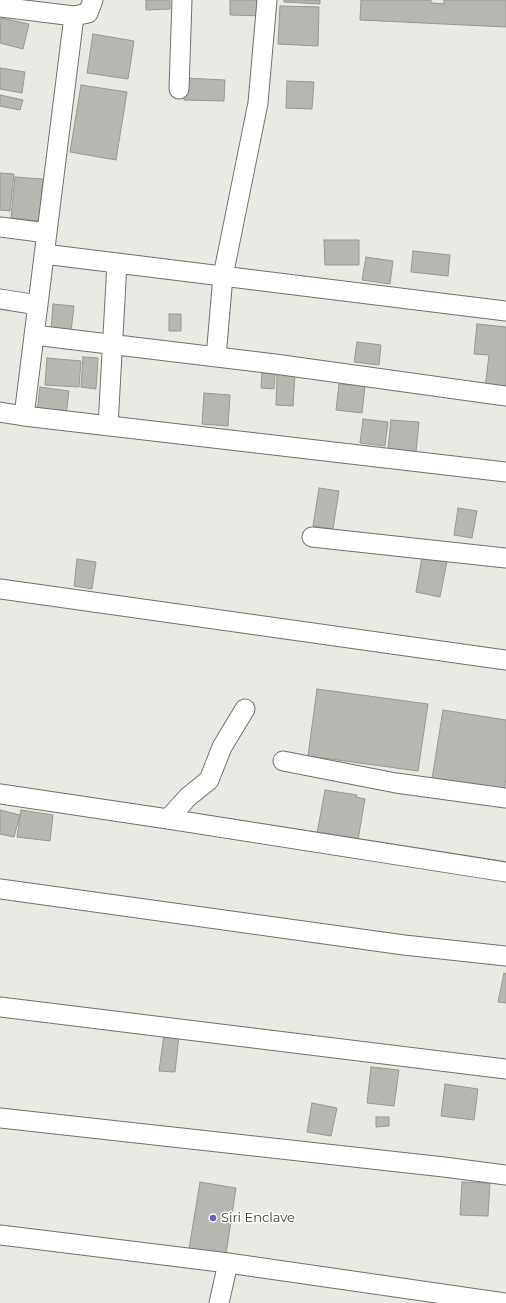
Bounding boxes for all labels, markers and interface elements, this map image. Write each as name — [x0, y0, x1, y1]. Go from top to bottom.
place label: Siri Enclave — [221, 1210, 295, 1226]
marker: Siri Enclave — [208, 1213, 218, 1223]

